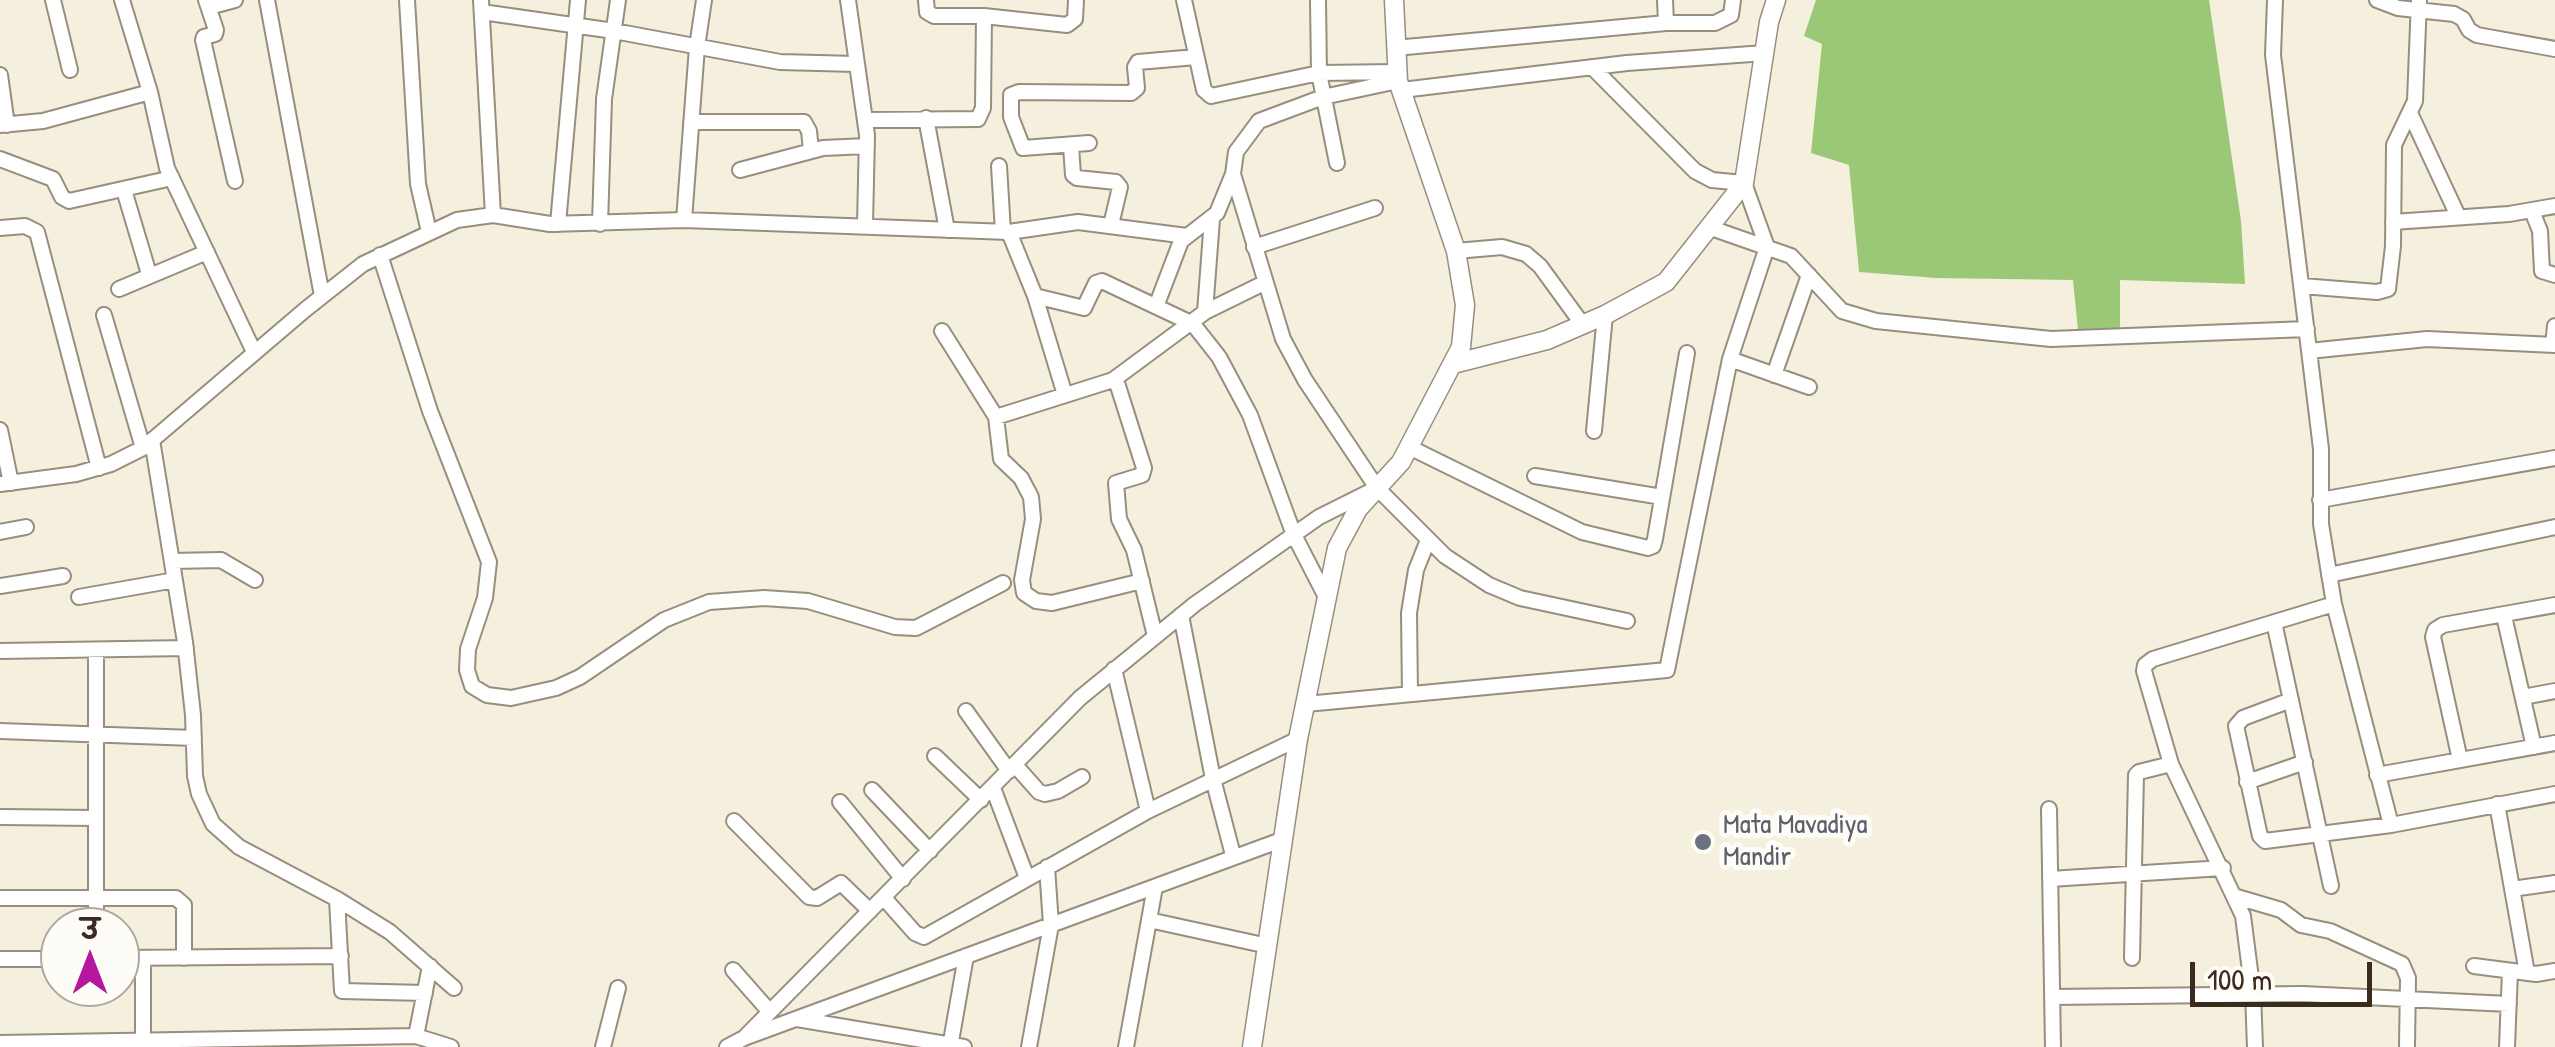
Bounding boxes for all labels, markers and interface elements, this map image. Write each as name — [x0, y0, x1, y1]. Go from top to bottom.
place label: Mata Mavadiya Mandir — [1723, 809, 1868, 875]
marker: Mata Mavadiya Mandir — [1692, 831, 1714, 853]
north arrow — [40, 907, 140, 1007]
text: उ — [81, 910, 99, 948]
scale bar — [2195, 942, 2378, 1004]
text: 100 m — [2207, 959, 2272, 999]

